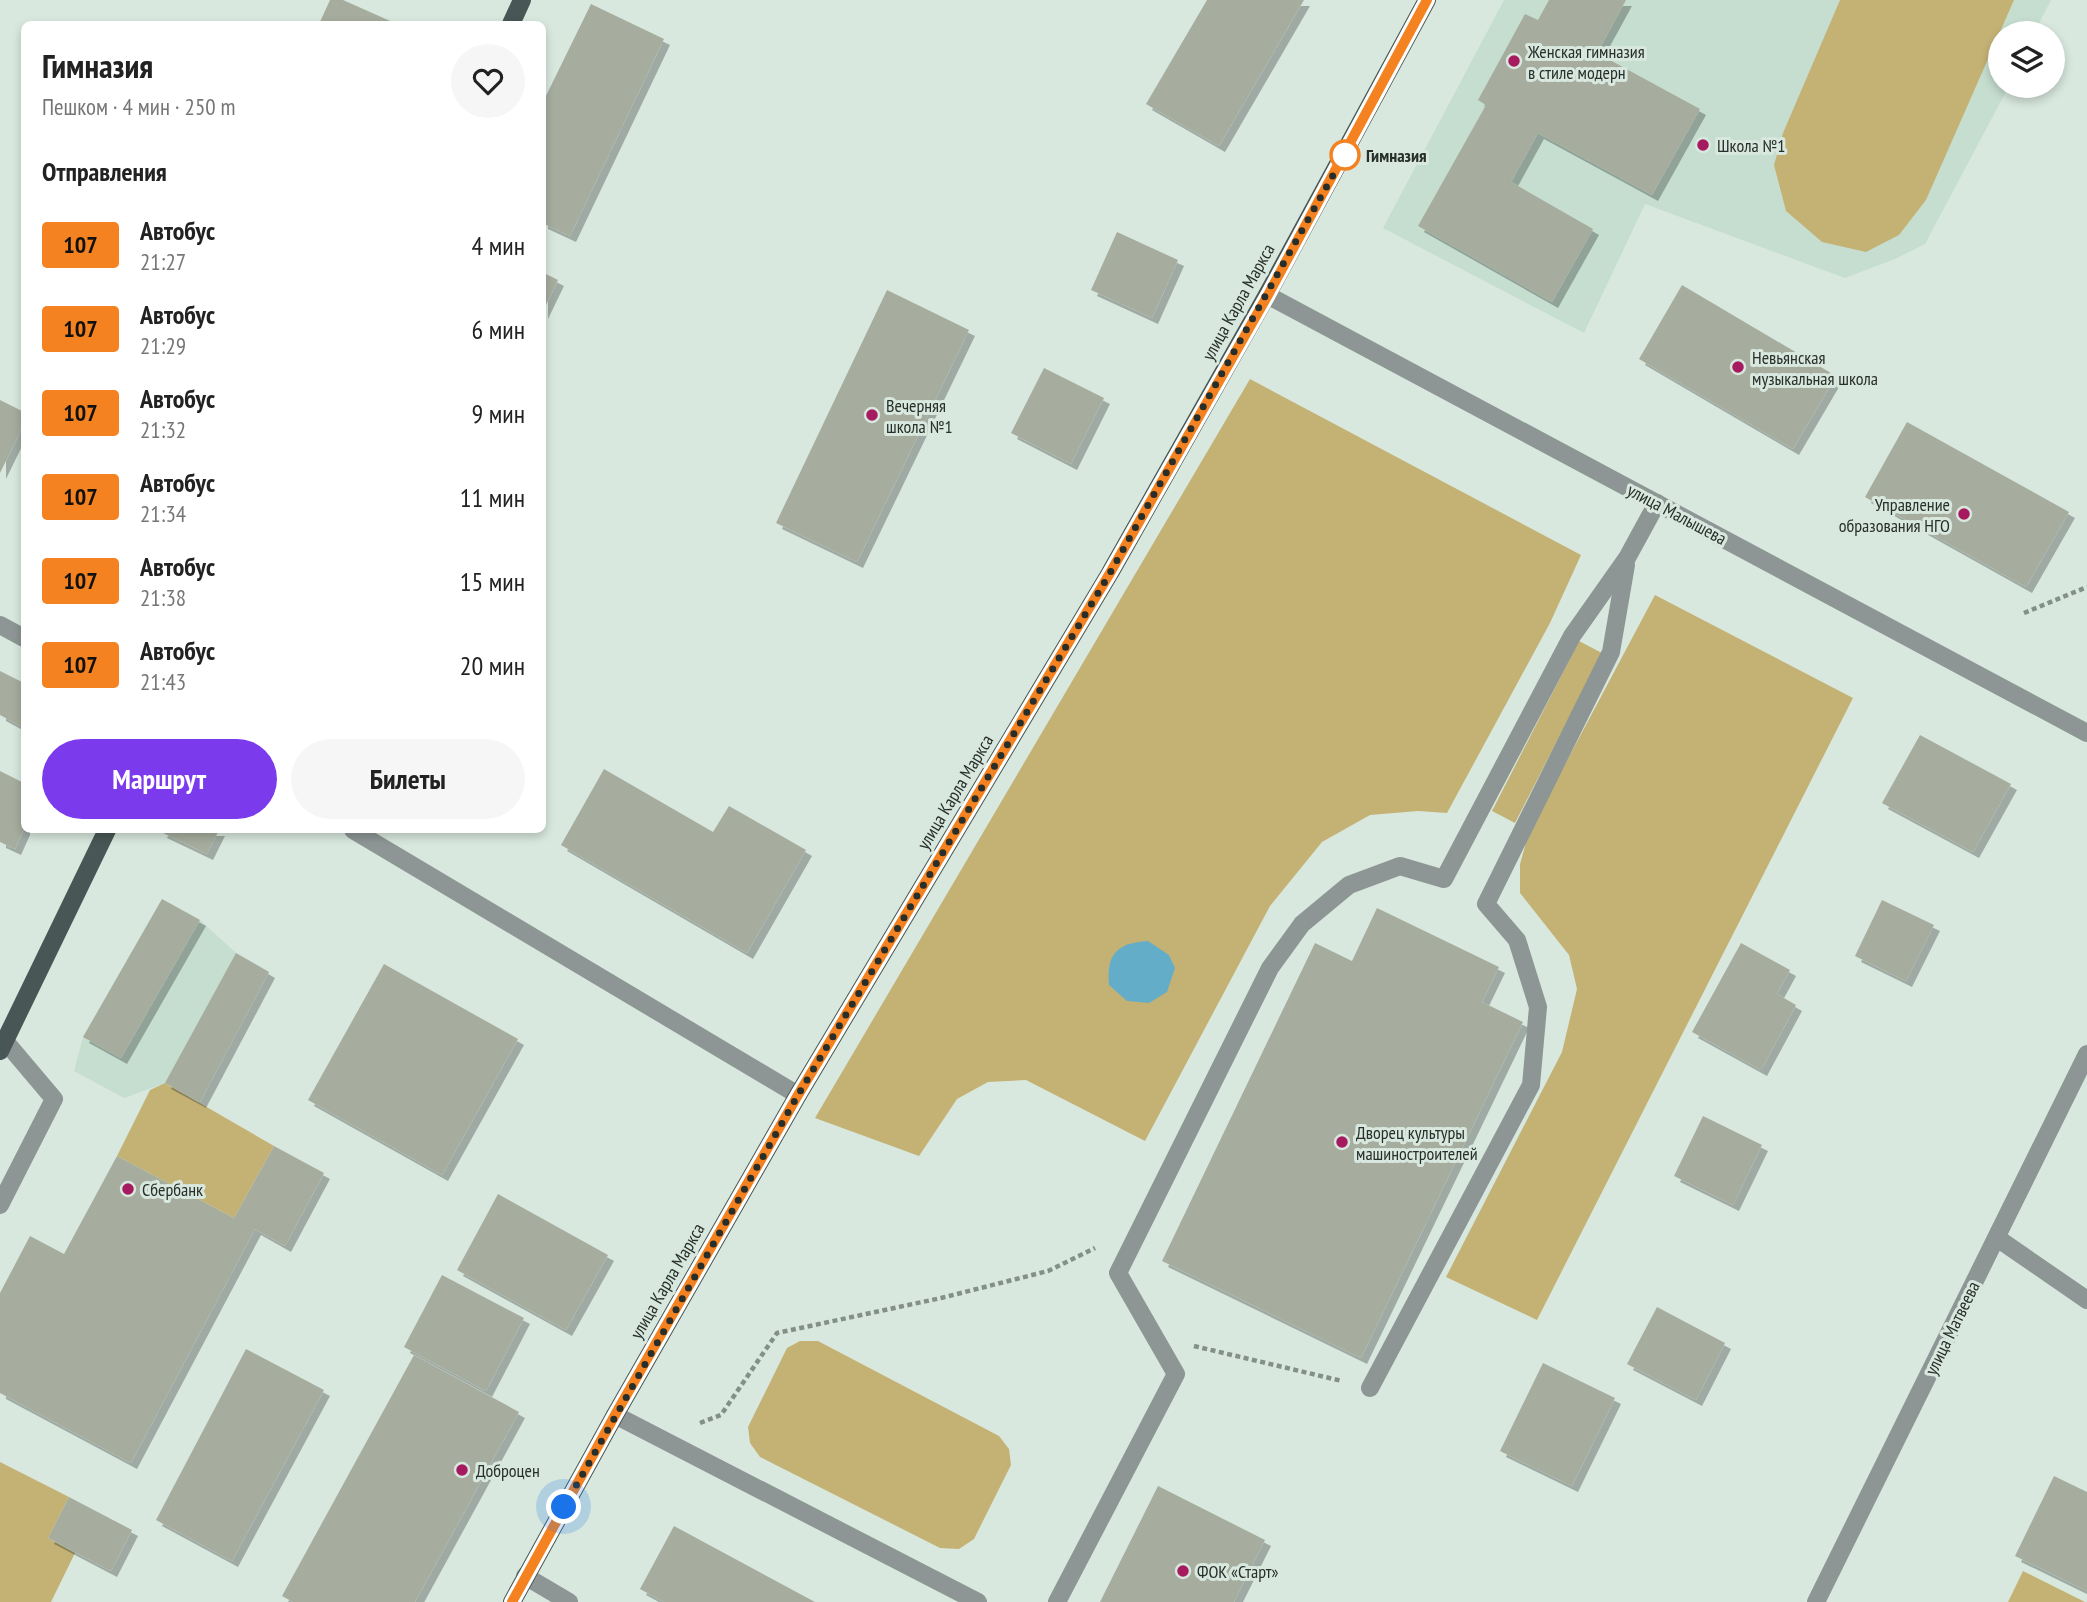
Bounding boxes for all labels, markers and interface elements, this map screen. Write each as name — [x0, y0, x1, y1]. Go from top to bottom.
map controls — [1988, 21, 2065, 98]
button: layers — [1988, 21, 2065, 98]
place label: Женская гимназия в стиле модерн — [1527, 40, 1645, 84]
text: Гимназия — [42, 44, 153, 87]
button: heart — [451, 44, 525, 118]
marker: Женская гимназия в стиле модерн — [1506, 53, 1522, 69]
text: Пешком · 4 мин · 250 m — [42, 92, 235, 121]
place label: Школа №1 — [1717, 134, 1785, 157]
marker: Школа №1 — [1695, 137, 1711, 153]
marker: Гимназия — [1330, 140, 1360, 170]
place label: Гимназия — [1366, 144, 1427, 167]
text: Отправления — [42, 155, 167, 188]
text: Автобус — [140, 214, 215, 247]
text: 107 — [63, 229, 98, 260]
text: 4 мин — [472, 229, 525, 262]
street label: улица Карла Маркса — [1196, 240, 1280, 364]
text: 21:27 — [140, 247, 186, 276]
text: Автобус — [140, 298, 215, 331]
text: 107 — [63, 313, 98, 344]
text: 6 мин — [472, 313, 525, 346]
text: 21:29 — [140, 331, 186, 360]
place label: Невьянская музыкальная школа — [1752, 346, 1878, 390]
marker: Невьянская музыкальная школа — [1730, 359, 1746, 375]
text: Автобус — [140, 382, 215, 415]
place label: Вечерняя школа №1 — [886, 394, 953, 438]
text: 107 — [63, 397, 98, 428]
text: 9 мин — [472, 397, 525, 430]
marker: Вечерняя школа №1 — [864, 407, 880, 423]
text: 21:32 — [140, 415, 186, 444]
text: Автобус — [140, 466, 215, 499]
street label: улица Малышева — [1623, 478, 1731, 550]
text: 107 — [63, 481, 98, 512]
text: 11 мин — [460, 481, 525, 514]
place label: Управление образования НГО — [1839, 493, 1950, 537]
text: 21:34 — [140, 499, 186, 528]
marker: Управление образования НГО — [1956, 506, 1972, 522]
text: Автобус — [140, 550, 215, 583]
text: 107 — [63, 565, 98, 596]
text: 15 мин — [460, 565, 525, 598]
text: 21:38 — [140, 583, 186, 612]
text: Автобус — [140, 634, 215, 667]
text: 107 — [63, 649, 98, 680]
text: 20 мин — [460, 649, 525, 682]
text: 21:43 — [140, 667, 186, 696]
street label: улица Карла Маркса — [912, 730, 998, 854]
button: Маршрут — [42, 739, 277, 819]
button: Билеты — [291, 739, 525, 819]
place label: Дворец культуры машиностроителей — [1356, 1121, 1478, 1165]
marker: Дворец культуры машиностроителей — [1334, 1134, 1350, 1150]
place label: Сбербанк — [142, 1178, 203, 1201]
marker: Сбербанк — [120, 1181, 136, 1197]
street label: улица Карла Маркса — [625, 1219, 709, 1343]
street label: улица Матвеева — [1919, 1277, 1985, 1379]
place label: Доброцен — [476, 1459, 540, 1482]
marker: Доброцен — [454, 1462, 470, 1478]
your location — [546, 1489, 581, 1524]
place label: ФОК «Старт» — [1197, 1560, 1279, 1583]
marker: ФОК «Старт» — [1175, 1563, 1191, 1579]

